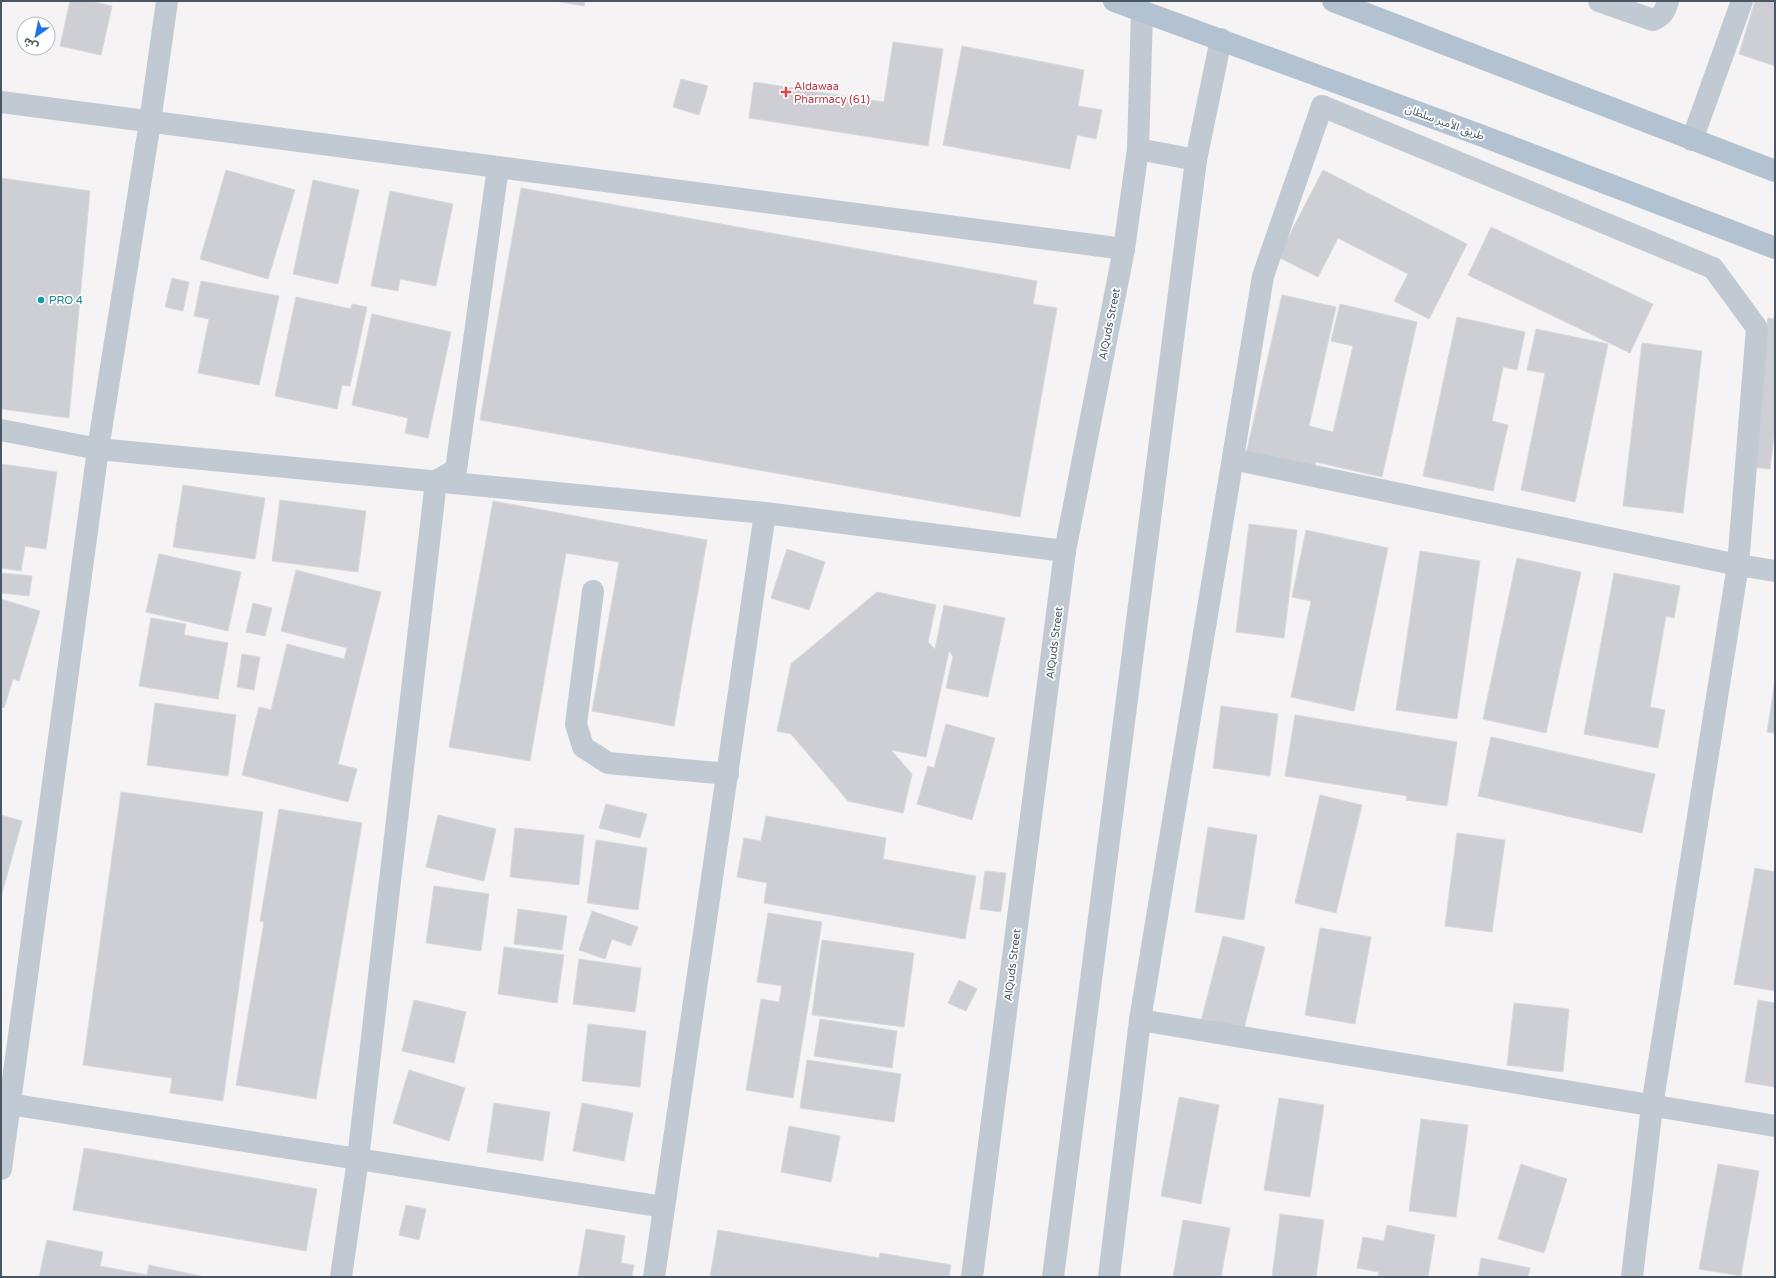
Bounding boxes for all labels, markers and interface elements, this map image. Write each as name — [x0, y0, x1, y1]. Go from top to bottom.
north arrow — [16, 16, 56, 56]
text: ش — [21, 34, 41, 54]
place label: Aldawaa Pharmacy (61) — [794, 80, 870, 106]
marker: Aldawaa Pharmacy (61) — [781, 87, 791, 97]
street label: طريق الأمير سلطان — [1404, 102, 1486, 143]
street label: AlQuds Street — [1096, 287, 1123, 361]
place label: PRO 4 — [49, 294, 83, 307]
marker: PRO 4 — [36, 295, 46, 305]
street label: AlQuds Street — [1044, 606, 1065, 680]
street label: AlQuds Street — [1002, 928, 1023, 1002]

